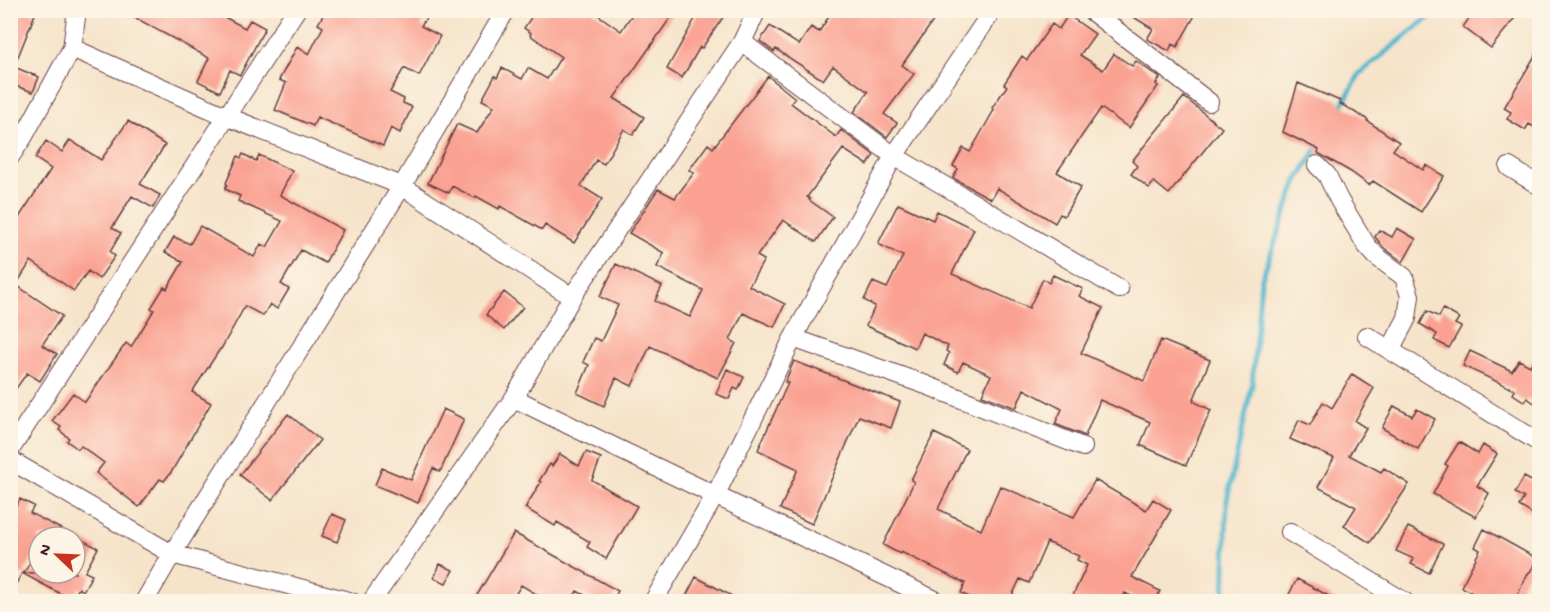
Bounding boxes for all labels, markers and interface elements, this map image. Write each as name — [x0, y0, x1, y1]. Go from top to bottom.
north arrow — [27, 525, 87, 585]
text: N — [36, 541, 57, 559]

